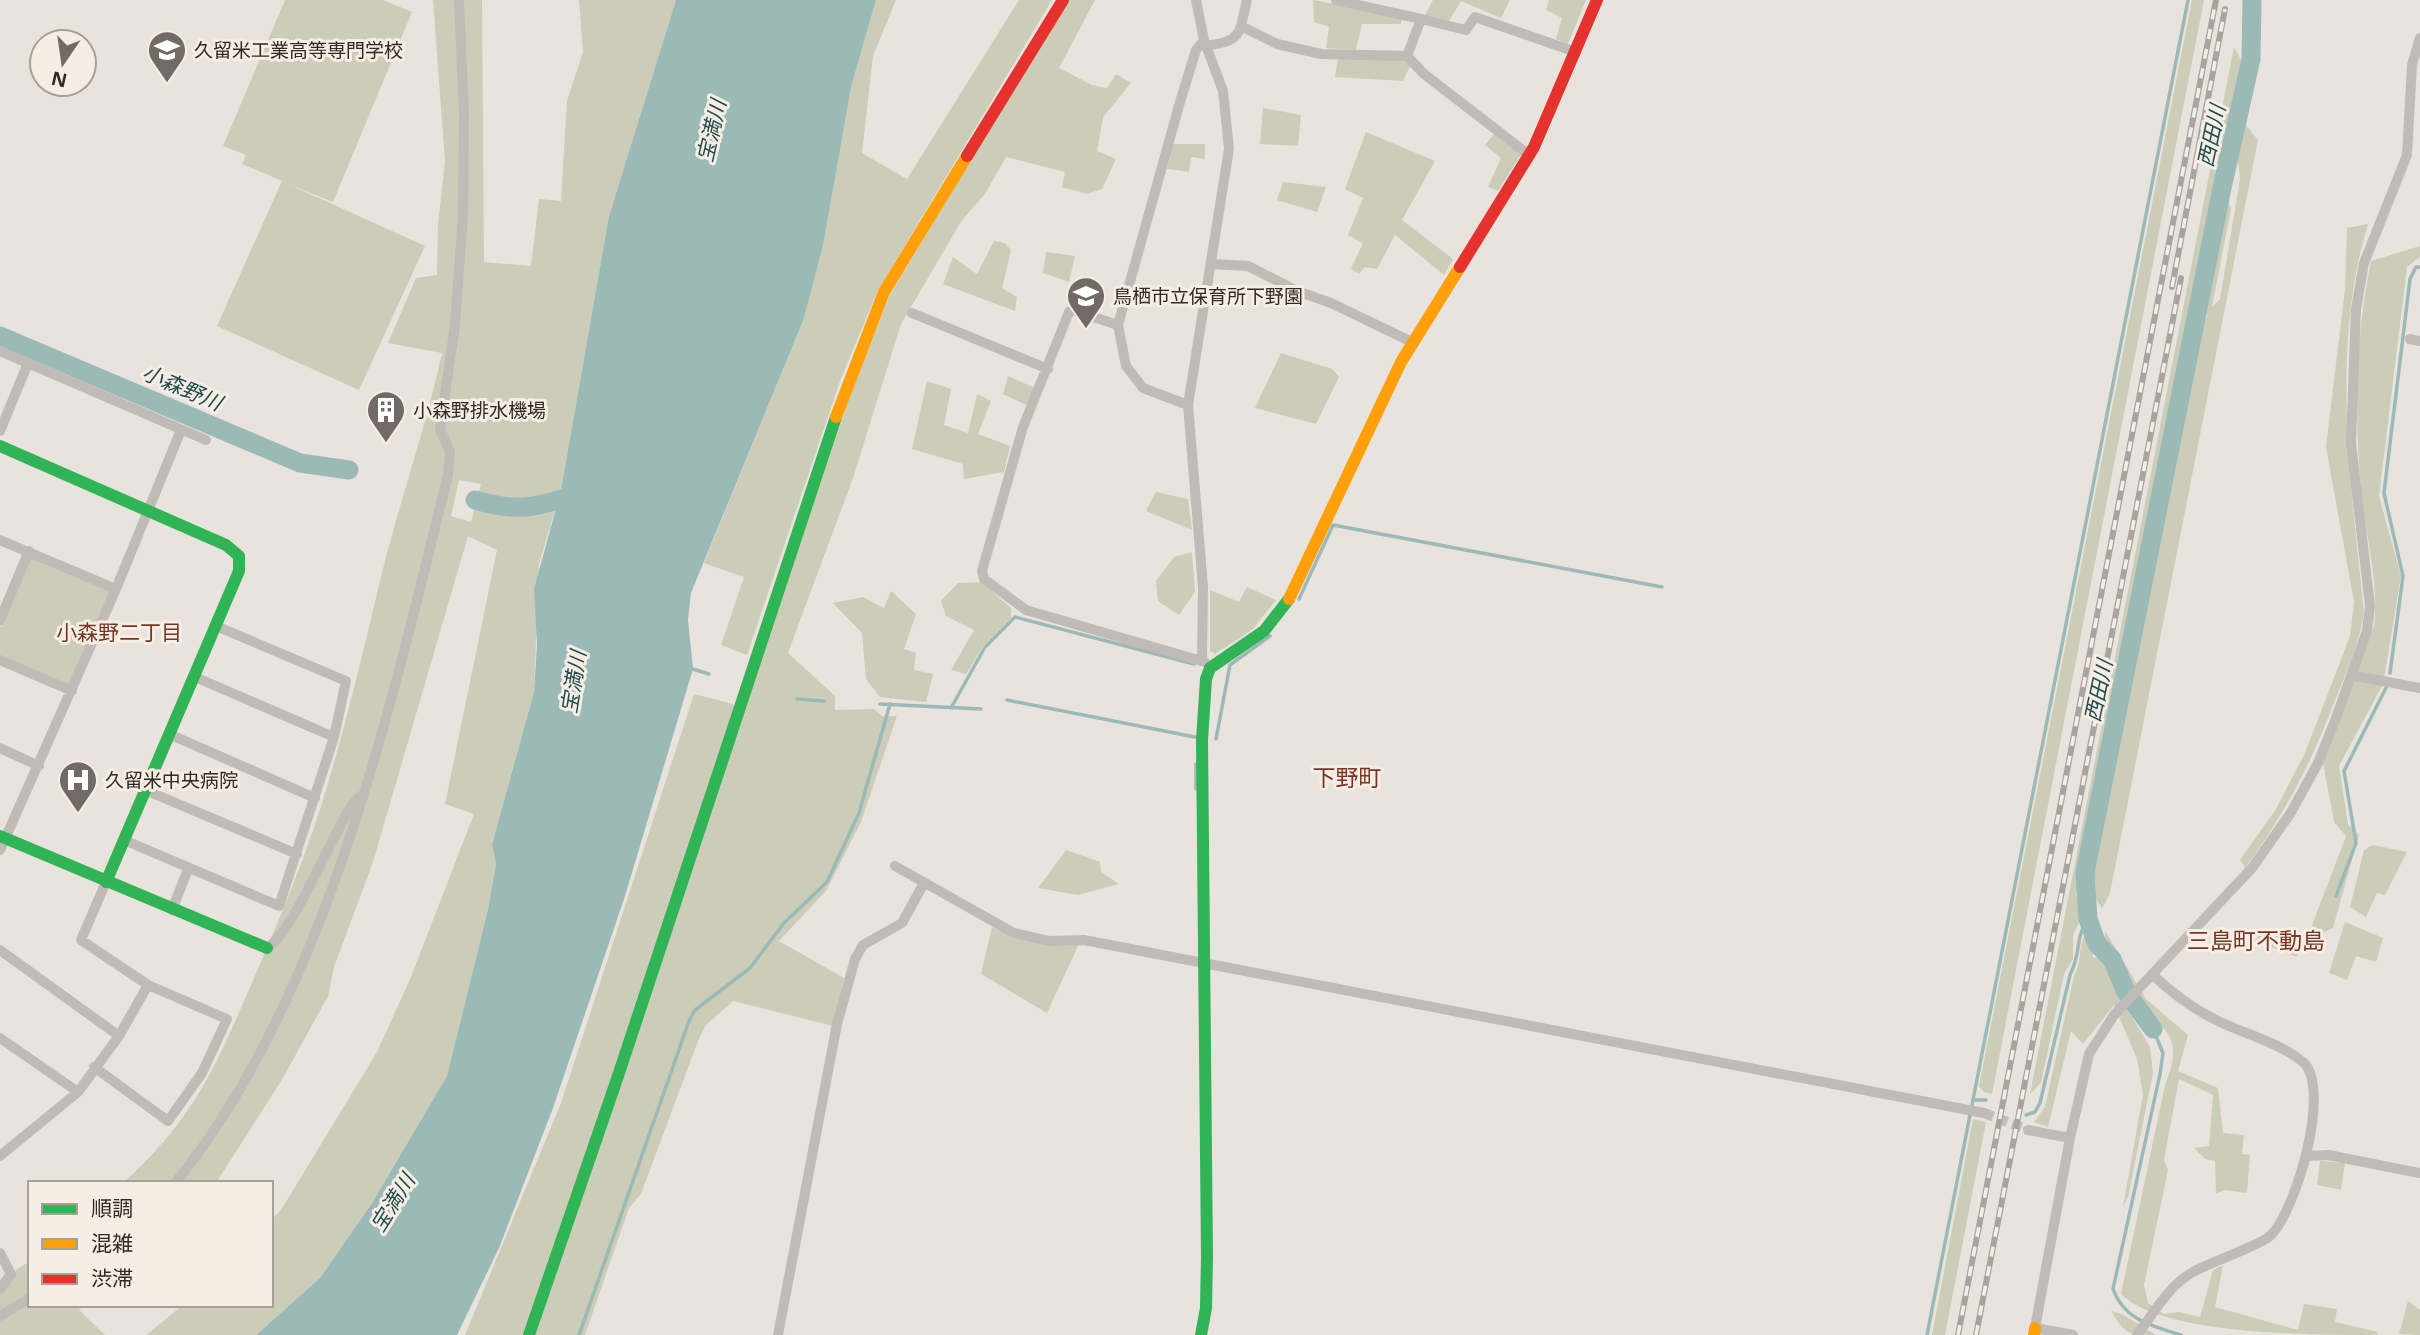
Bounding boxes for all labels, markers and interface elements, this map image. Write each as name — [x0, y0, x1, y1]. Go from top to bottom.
north arrow — [28, 28, 98, 98]
school or university icon: 久留米工業高等専門学校 — [146, 29, 188, 84]
place label: 久留米工業高等専門学校 — [194, 37, 403, 63]
text: N — [49, 65, 70, 94]
water label: 宝満川 — [690, 95, 732, 165]
water label: 西田川 — [2191, 100, 2232, 170]
school or university icon: 鳥栖市立保育所下野園 — [1065, 275, 1107, 330]
place label: 鳥栖市立保育所下野園 — [1113, 283, 1303, 309]
water label: 小森野川 — [138, 358, 228, 417]
building icon: 小森野排水機場 — [365, 389, 407, 444]
place label: 小森野排水機場 — [413, 397, 546, 423]
district label: 小森野二丁目 — [56, 618, 182, 646]
water label: 宝満川 — [554, 647, 592, 715]
water label: 西田川 — [2078, 655, 2119, 725]
hospital icon: 久留米中央病院 — [57, 759, 99, 814]
district label: 下野町 — [1313, 761, 1382, 793]
place label: 久留米中央病院 — [105, 767, 238, 793]
district label: 三島町不動島 — [2187, 924, 2325, 956]
water label: 宝満川 — [364, 1167, 422, 1237]
legend — [28, 1181, 273, 1307]
text: 順調 — [91, 1194, 133, 1222]
text: 混雑 — [91, 1229, 133, 1257]
text: 渋滞 — [91, 1264, 133, 1292]

